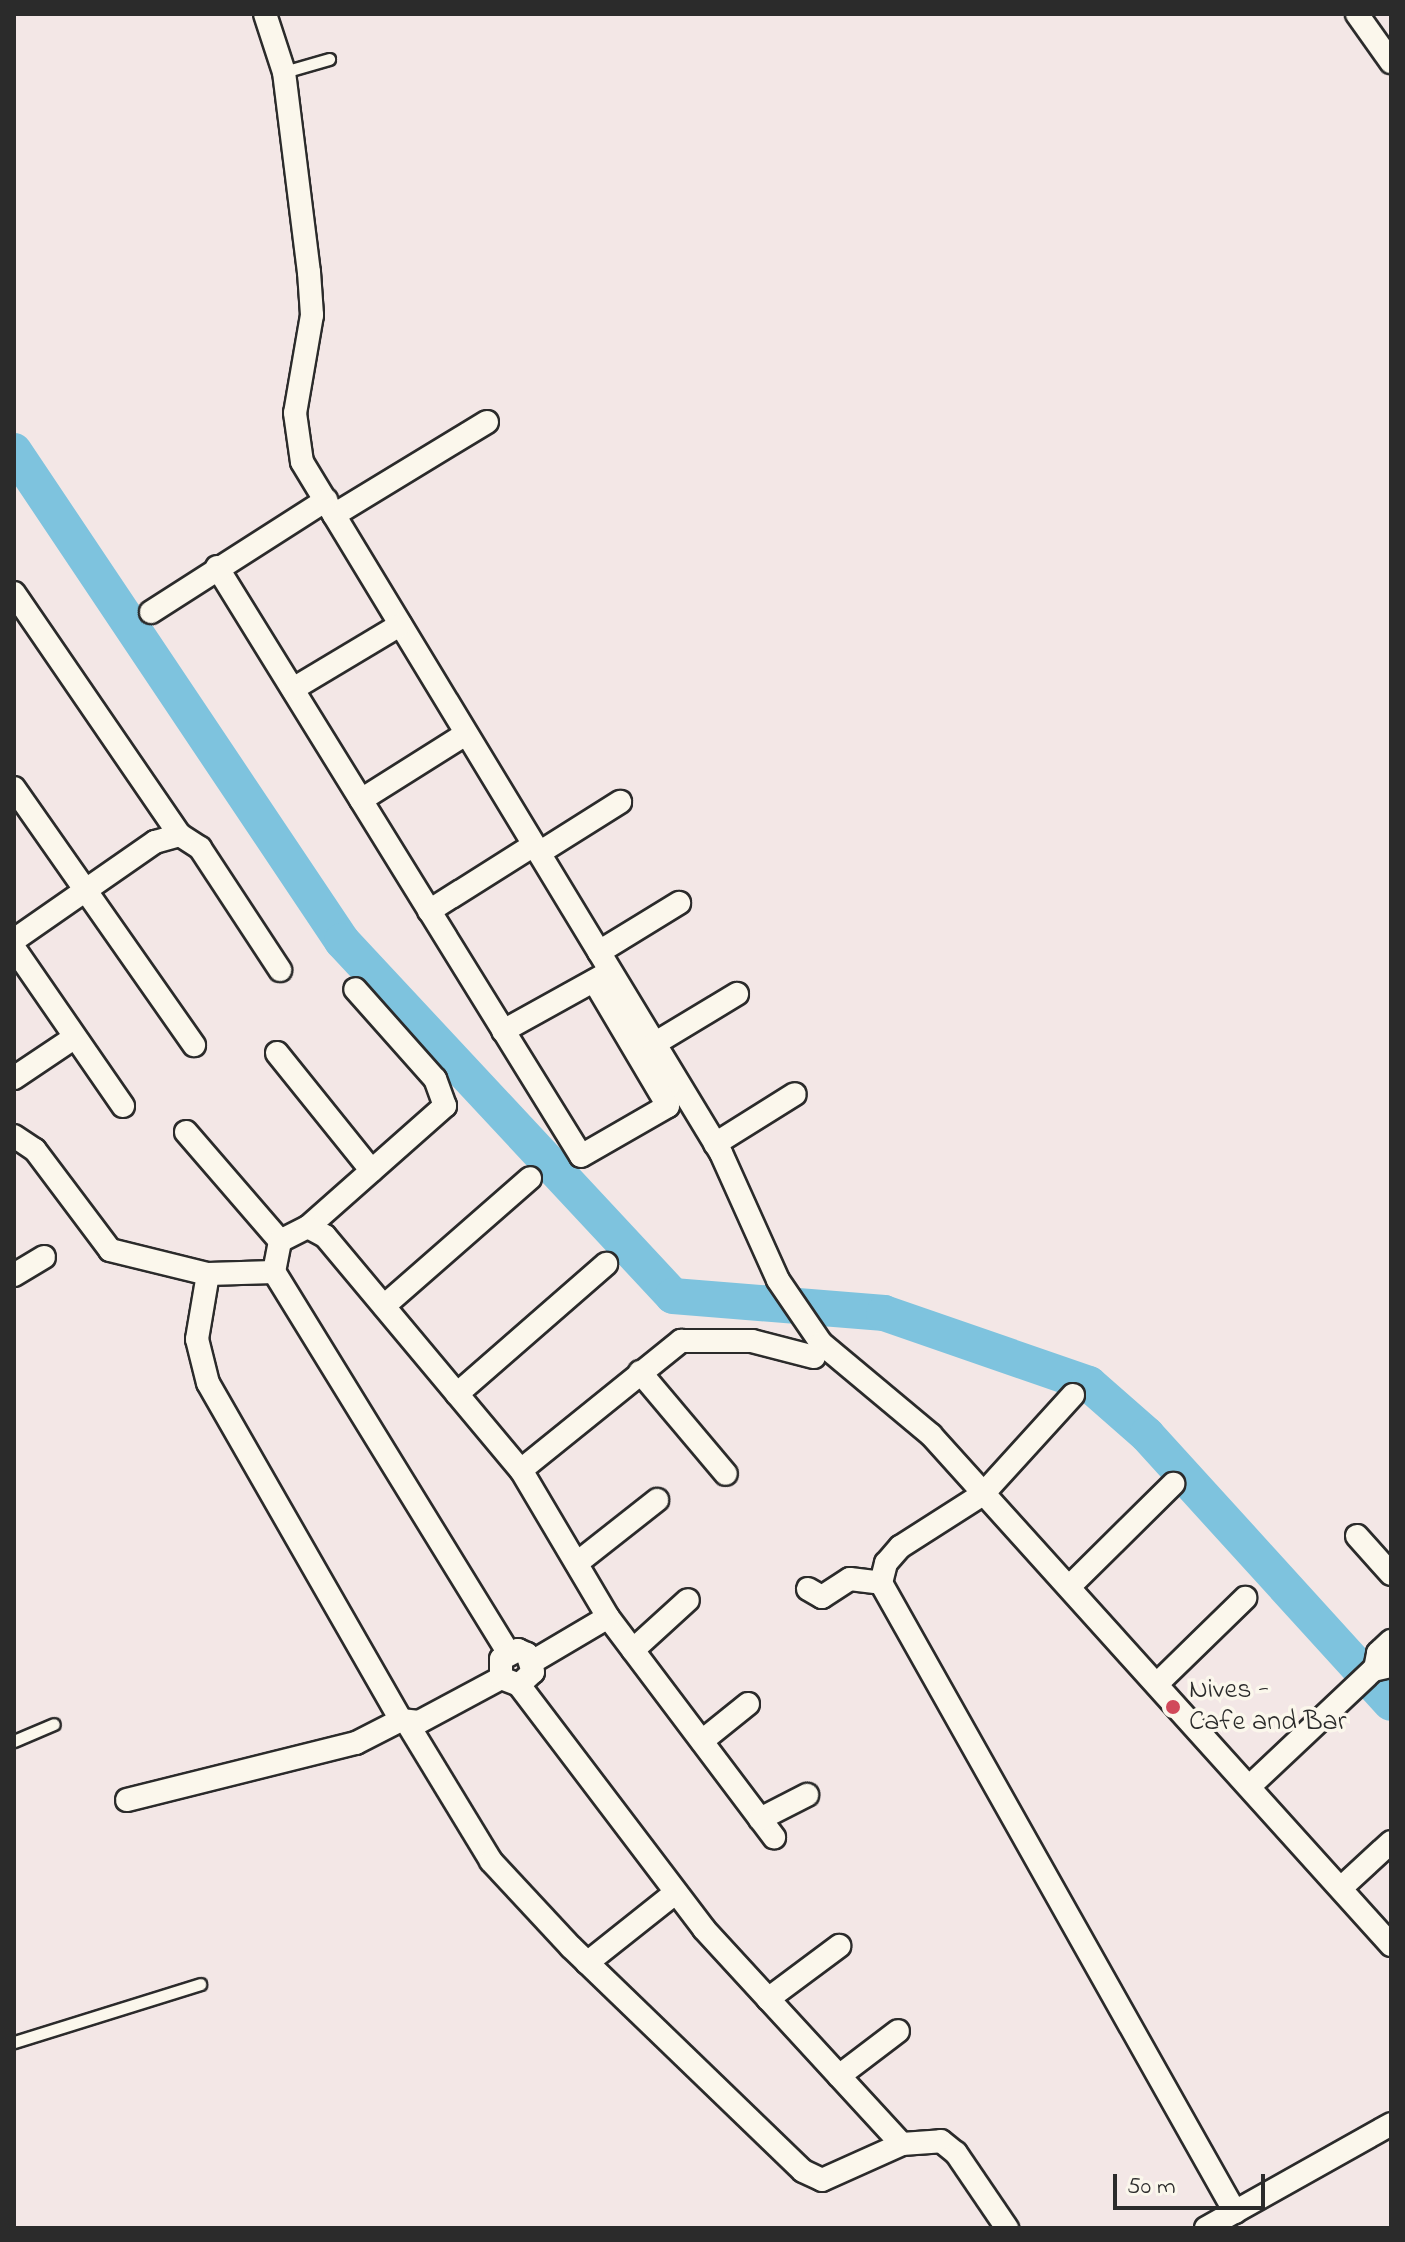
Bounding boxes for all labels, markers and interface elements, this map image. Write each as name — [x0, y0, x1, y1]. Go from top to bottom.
place label: Nives - Cafe and Bar — [1189, 1674, 1346, 1740]
marker: Nives - Cafe and Bar — [1164, 1698, 1182, 1716]
scale bar — [1117, 2158, 1269, 2208]
text: 50 m — [1127, 2170, 1176, 2205]

